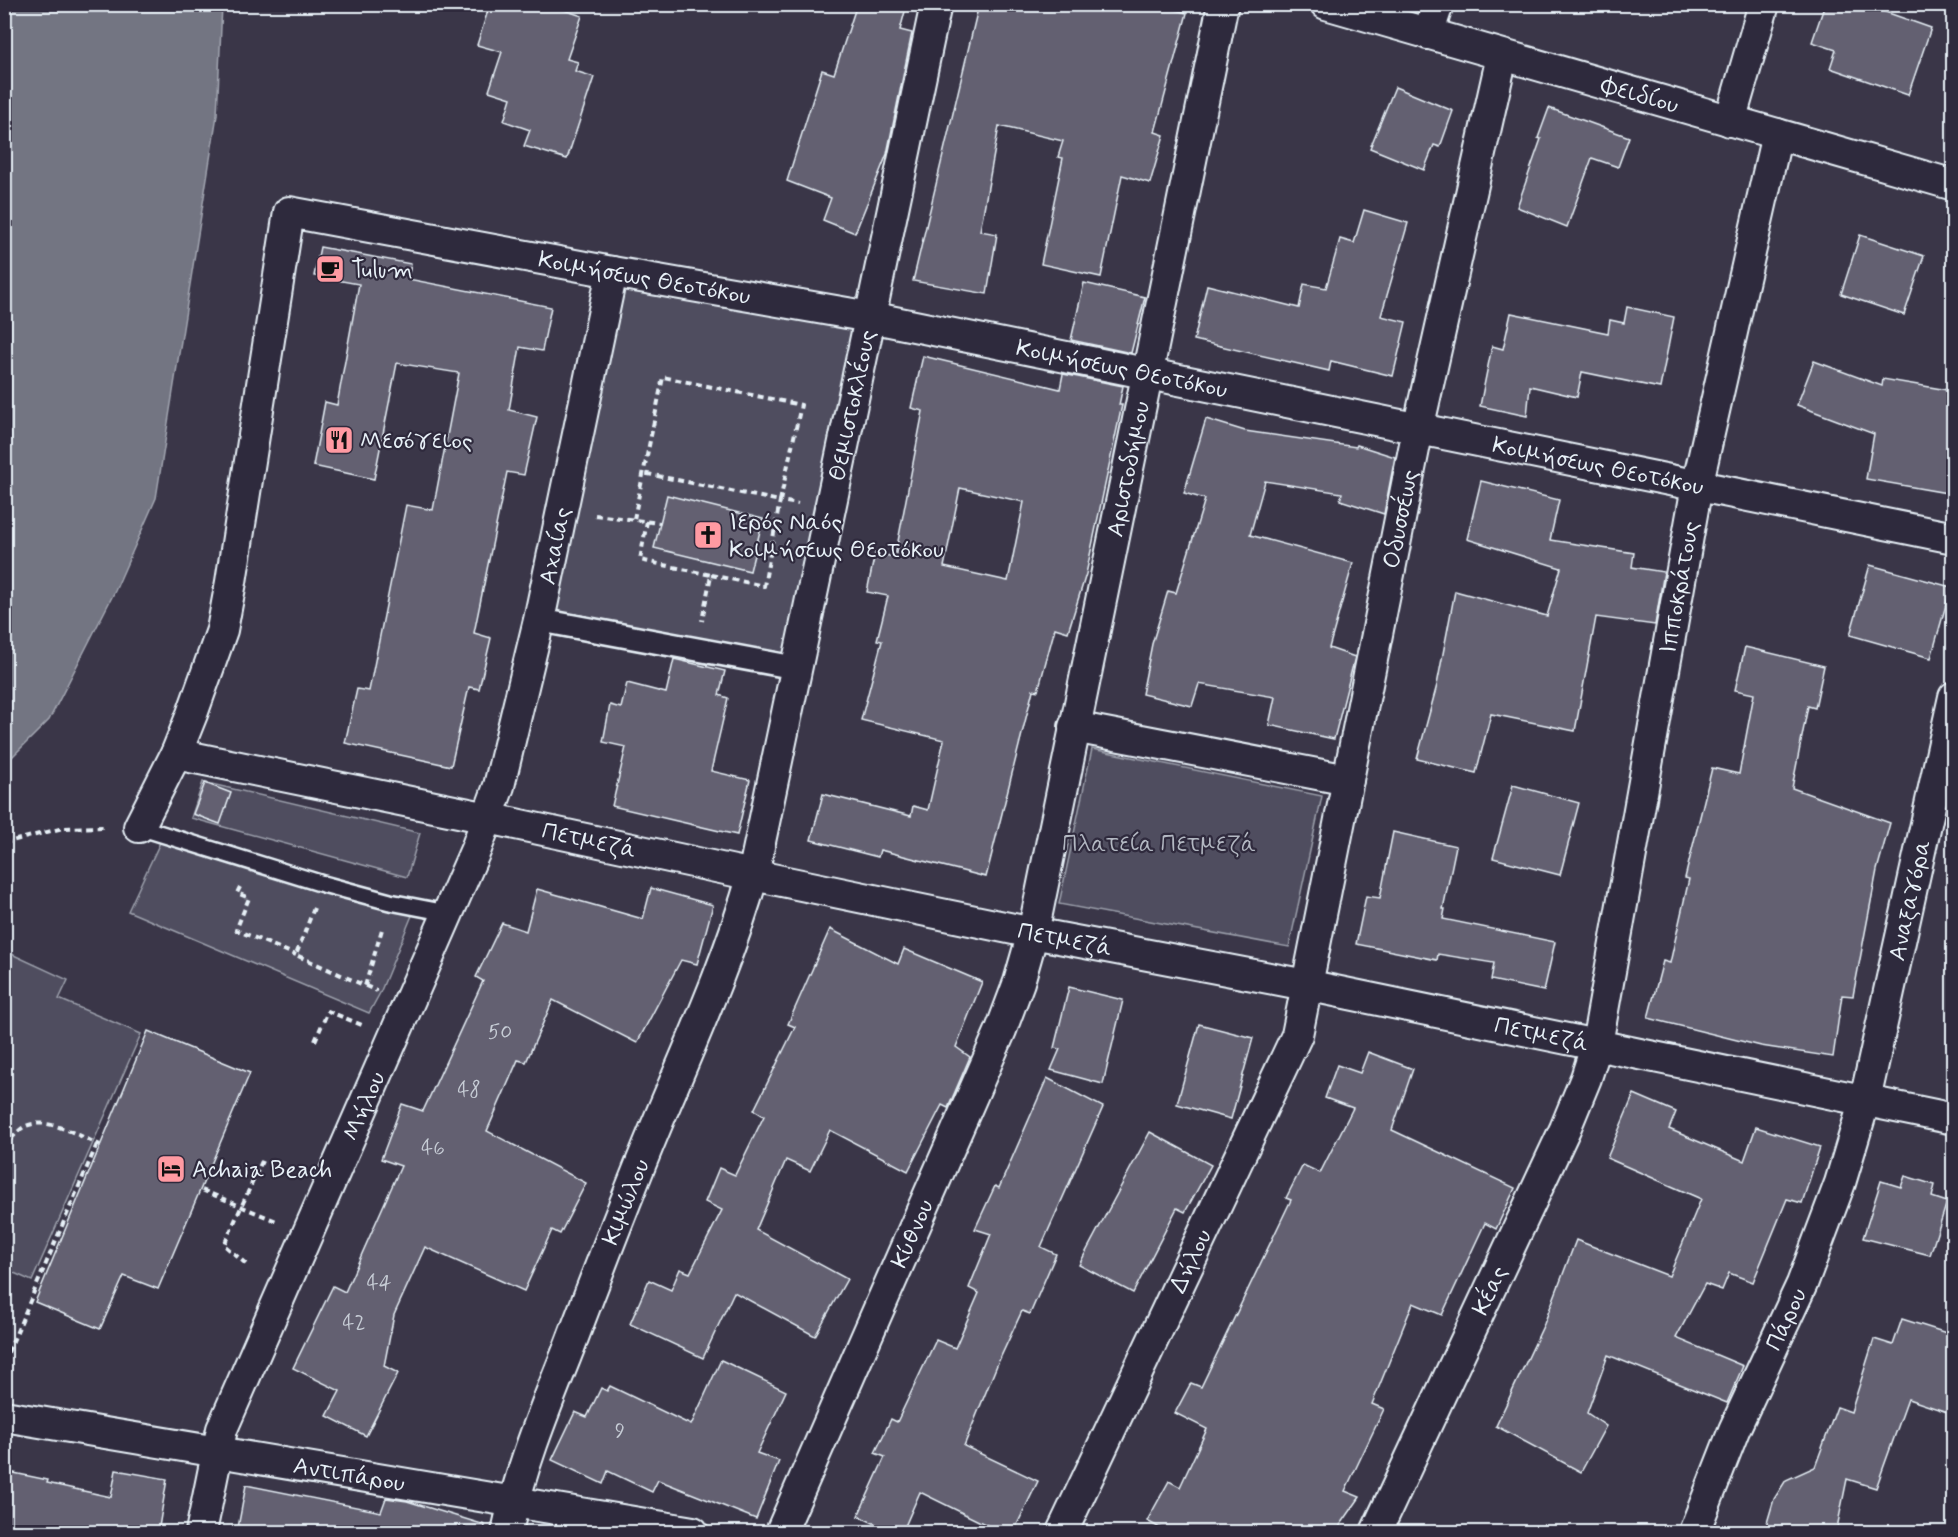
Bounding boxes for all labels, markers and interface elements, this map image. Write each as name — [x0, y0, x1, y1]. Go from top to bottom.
street label: Φειδίου — [1597, 70, 1682, 122]
street label: Κοιμήσεως Θεοτόκου — [536, 245, 753, 313]
cafe icon: Tulum — [314, 253, 346, 285]
place label: Tulum — [351, 255, 413, 286]
street label: Θεμιστοκλέους — [822, 327, 884, 484]
street label: Κοιμήσεως Θεοτόκου — [1013, 333, 1230, 407]
street label: Αριστοδήμου — [1100, 399, 1158, 540]
restaurant icon: Μεσόγειος — [323, 424, 355, 456]
place label: Μεσόγειος — [360, 426, 473, 457]
street label: Κοιμήσεως Θεοτόκου — [1489, 430, 1706, 504]
street label: Οδυσσέως — [1377, 467, 1427, 571]
street label: Αχαίας — [533, 505, 579, 588]
place label: Ιερός Ναός Κοιμήσεως Θεοτόκου — [729, 507, 944, 566]
church icon: Ιερός Ναός Κοιμήσεως Θεοτόκου — [692, 519, 724, 551]
street label: Ιπποκράτους — [1653, 519, 1707, 656]
street label: Πετμεζά — [539, 816, 639, 866]
park label: Πλατεία Πετμεζά — [1062, 829, 1256, 860]
street label: Αναξαγόρα — [1882, 837, 1939, 964]
street label: Πετμεζά — [1015, 916, 1114, 965]
street label: Πετμεζά — [1491, 1010, 1591, 1060]
house number: 50 — [488, 1018, 512, 1046]
street label: Μήλου — [336, 1067, 394, 1146]
house number: 48 — [457, 1076, 481, 1104]
house number: 46 — [421, 1134, 445, 1162]
hotel icon: Achaia Beach — [155, 1153, 187, 1185]
place label: Achaia Beach — [192, 1155, 332, 1186]
street label: Κιμώλου — [596, 1155, 658, 1250]
street label: Κύθνου — [885, 1194, 942, 1273]
street label: Δήλου — [1163, 1224, 1220, 1298]
street label: Κέας — [1466, 1261, 1516, 1321]
house number: 44 — [367, 1269, 392, 1297]
street label: Πάρου — [1759, 1283, 1815, 1356]
house number: 42 — [342, 1309, 366, 1337]
house number: 9 — [615, 1417, 625, 1445]
street label: Αντιπάρου — [291, 1451, 407, 1500]

